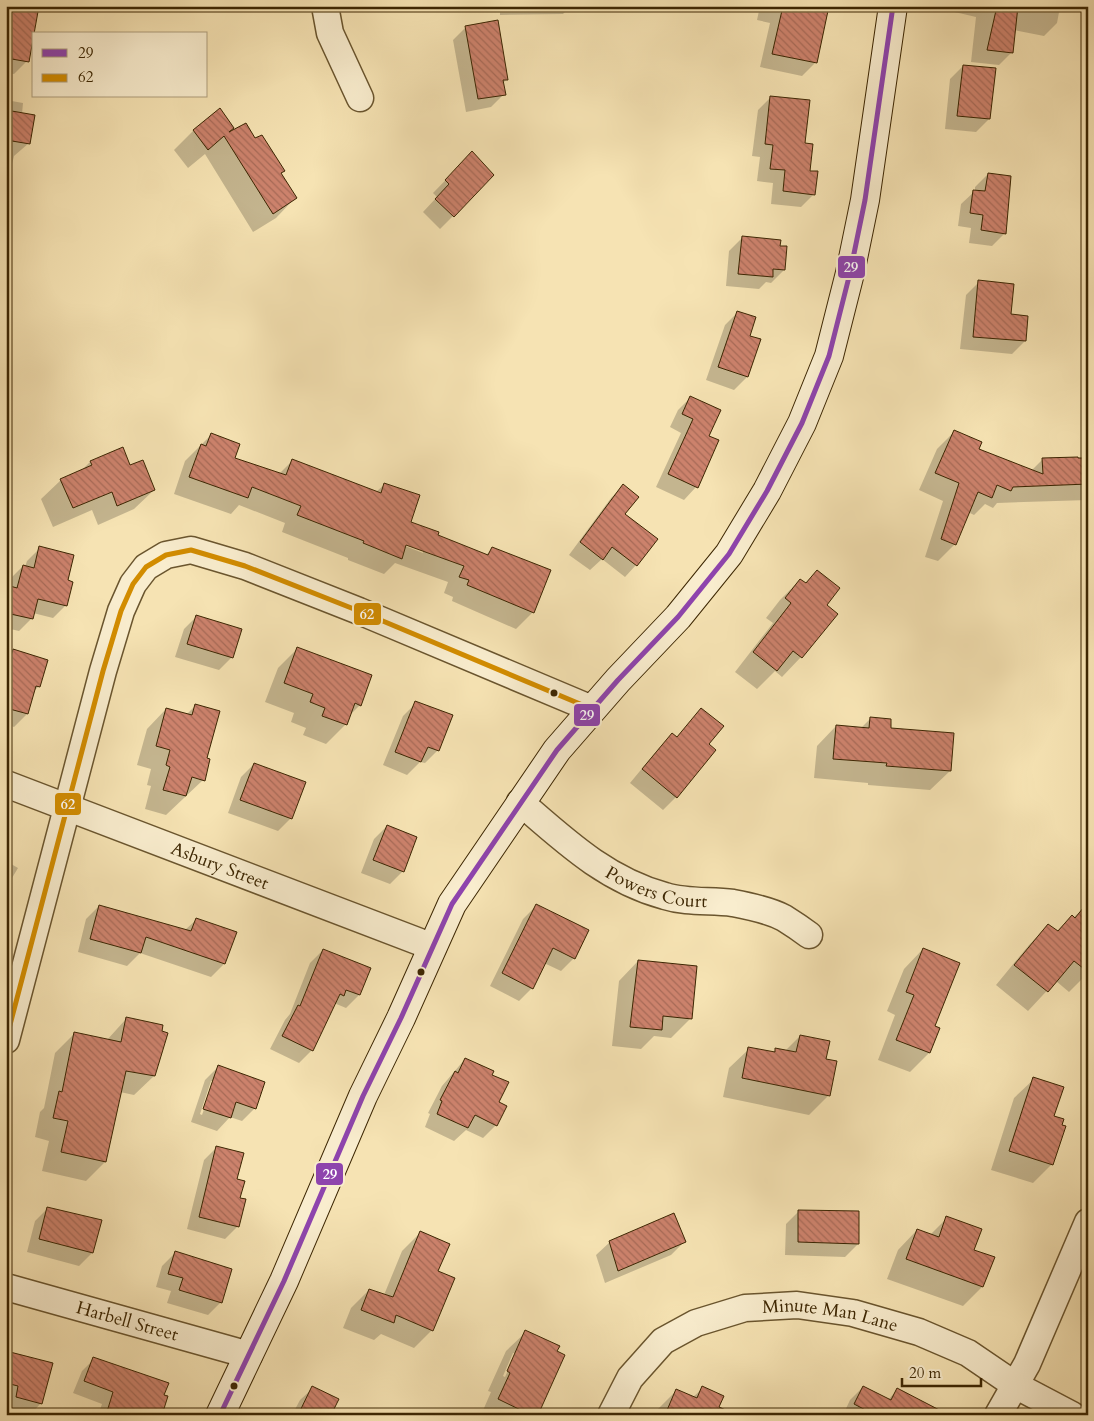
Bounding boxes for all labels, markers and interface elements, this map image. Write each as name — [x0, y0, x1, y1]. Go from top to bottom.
legend — [32, 32, 208, 98]
text: 29 — [78, 43, 94, 63]
text: 62 — [78, 67, 94, 87]
line badge: 29 — [837, 255, 866, 279]
text: 29 — [844, 258, 858, 277]
line badge: 62 — [353, 602, 382, 626]
text: 62 — [360, 605, 374, 624]
unlabelled marker — [549, 688, 559, 698]
line badge: 29 — [573, 703, 601, 727]
text: 29 — [580, 706, 594, 725]
line badge: 62 — [54, 792, 82, 816]
text: 62 — [61, 795, 75, 814]
street label: Asbury Street — [167, 836, 272, 896]
street label: Powers Court — [600, 860, 708, 914]
unlabelled marker — [416, 967, 426, 977]
line badge: 29 — [315, 1162, 344, 1186]
text: 29 — [323, 1165, 337, 1184]
street label: Minute Man Lane — [761, 1293, 901, 1338]
street label: Harbell Street — [73, 1295, 181, 1348]
scale bar — [902, 1356, 980, 1388]
text: 20 m — [909, 1363, 941, 1383]
unlabelled marker — [229, 1381, 239, 1391]

